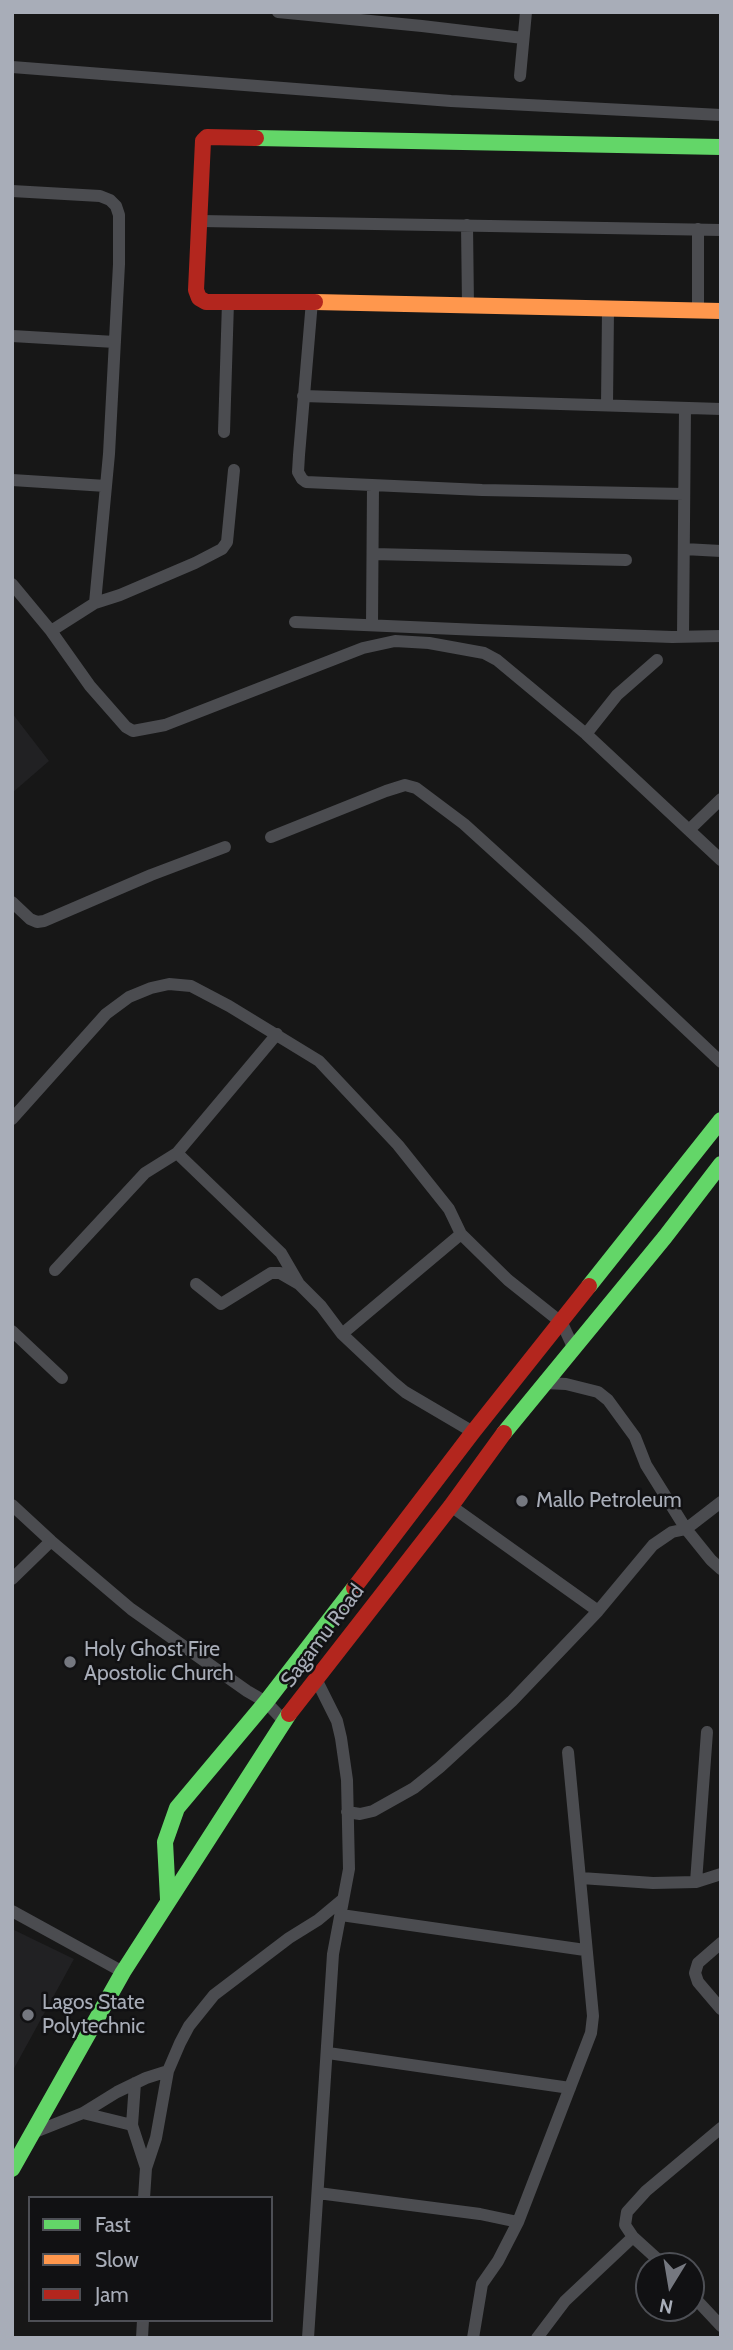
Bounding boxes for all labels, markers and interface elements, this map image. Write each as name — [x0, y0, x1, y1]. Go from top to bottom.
place label: Mallo Petroleum — [536, 1488, 682, 1514]
marker: Mallo Petroleum — [514, 1493, 530, 1509]
street label: Sagamu Road — [276, 1579, 370, 1693]
place label: Holy Ghost Fire Apostolic Church — [84, 1637, 234, 1687]
marker: Holy Ghost Fire Apostolic Church — [62, 1654, 78, 1670]
place label: Lagos State Polytechnic — [42, 1990, 145, 2040]
marker: Lagos State Polytechnic — [20, 2007, 36, 2023]
legend — [28, 2196, 273, 2322]
text: Fast — [95, 2212, 131, 2237]
text: Slow — [95, 2247, 139, 2272]
north arrow — [635, 2252, 705, 2322]
text: Jam — [95, 2282, 129, 2307]
text: N — [657, 2294, 675, 2319]

